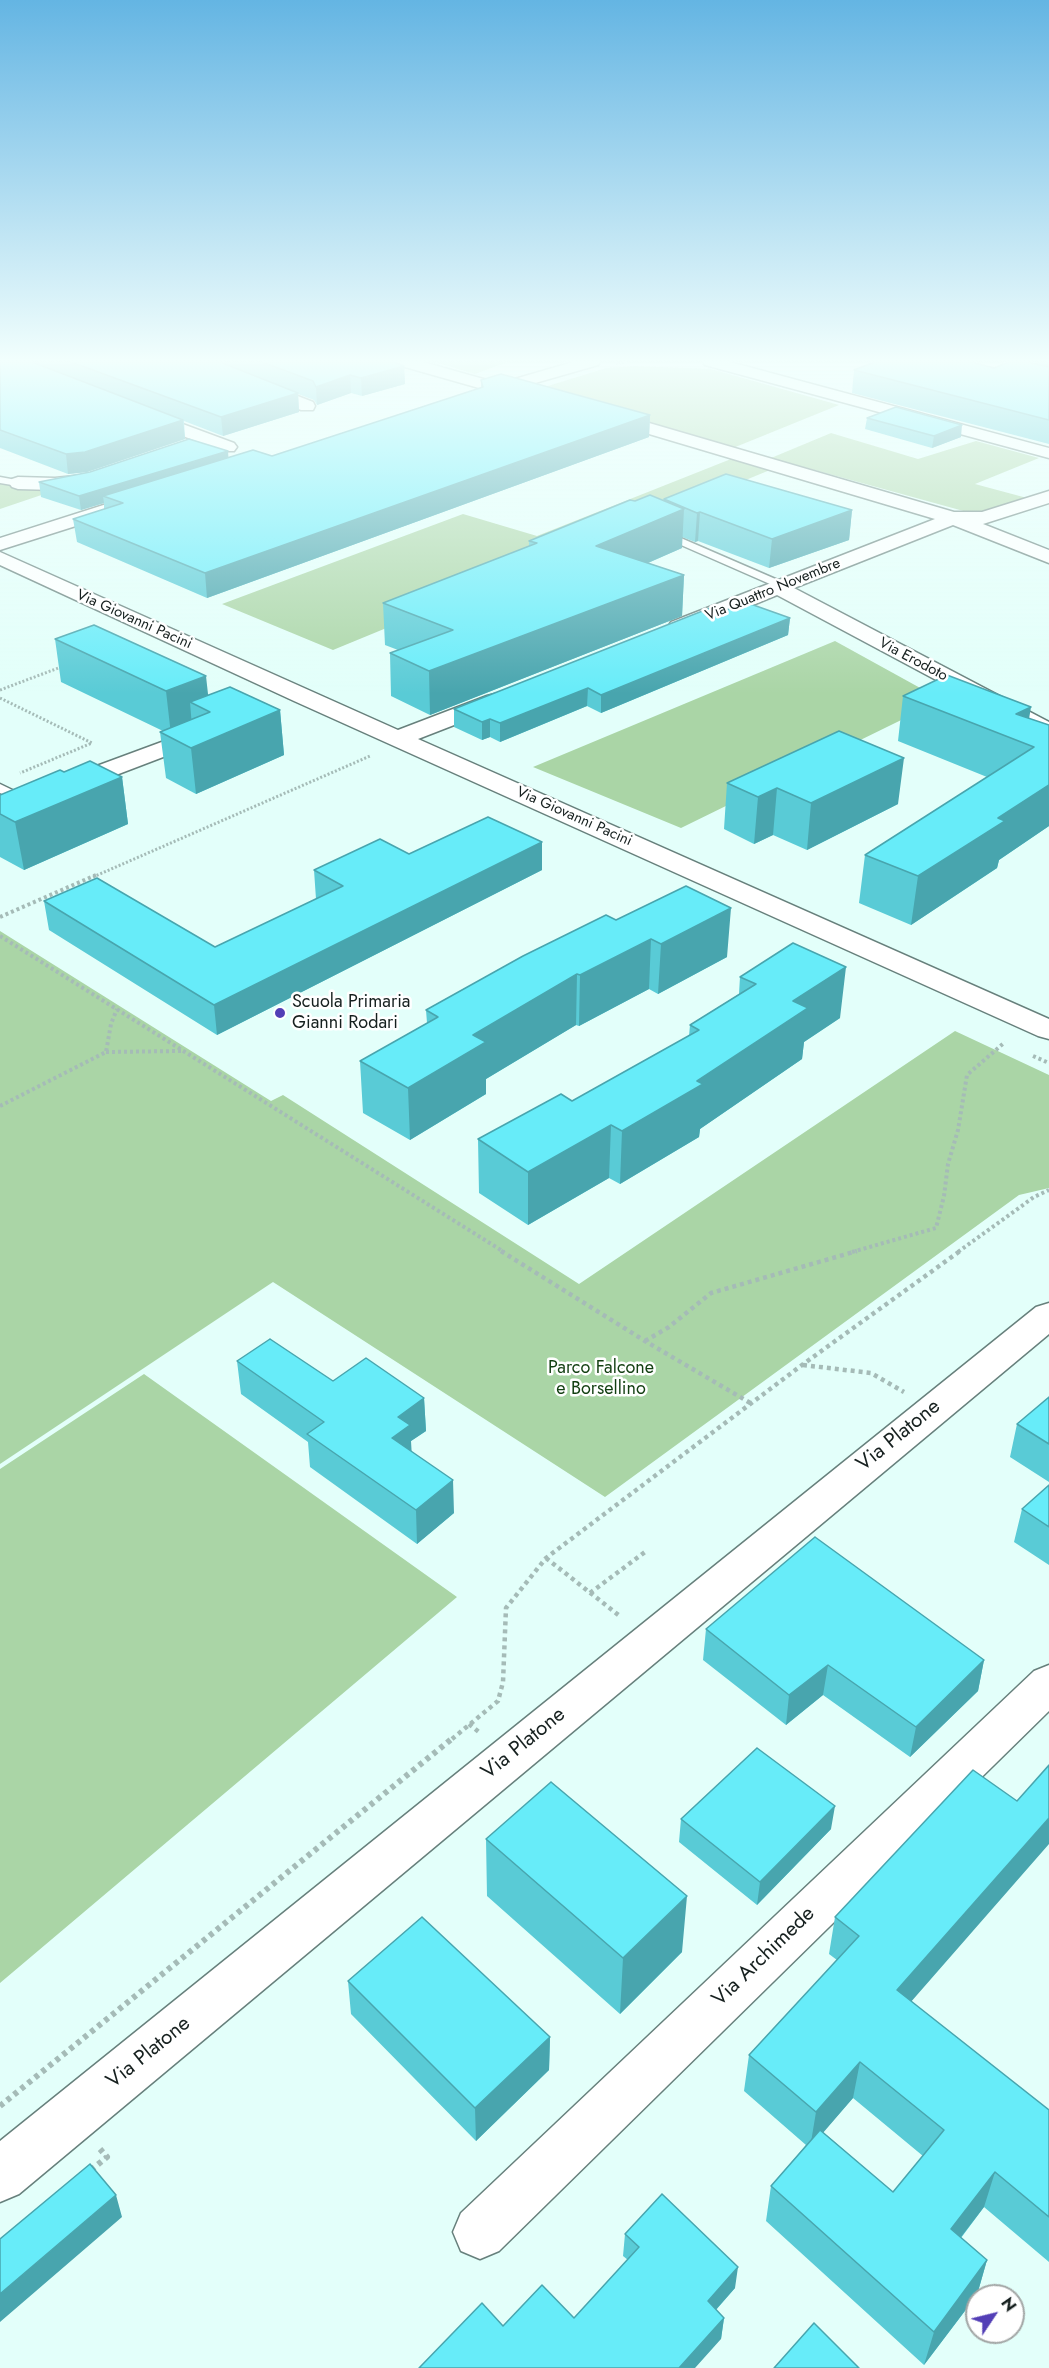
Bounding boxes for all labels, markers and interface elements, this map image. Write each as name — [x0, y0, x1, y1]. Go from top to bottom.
street label: Via Quattro Novembre — [703, 555, 843, 625]
street label: Via Giovanni Pacini — [73, 586, 195, 654]
street label: Via Erodoto — [875, 634, 951, 686]
street label: Via Giovanni Pacini — [513, 783, 635, 851]
place label: Scuola Primaria Gianni Rodari — [292, 992, 411, 1034]
marker: Scuola Primaria Gianni Rodari — [273, 1006, 287, 1020]
park label: Parco Falcone e Borsellino — [548, 1358, 654, 1400]
street label: Via Platone — [852, 1395, 946, 1477]
street label: Via Platone — [477, 1703, 571, 1785]
street label: Via Archimede — [707, 1902, 821, 2012]
street label: Via Platone — [102, 2012, 196, 2094]
north arrow — [965, 2284, 1025, 2344]
text: N — [995, 2293, 1022, 2316]

